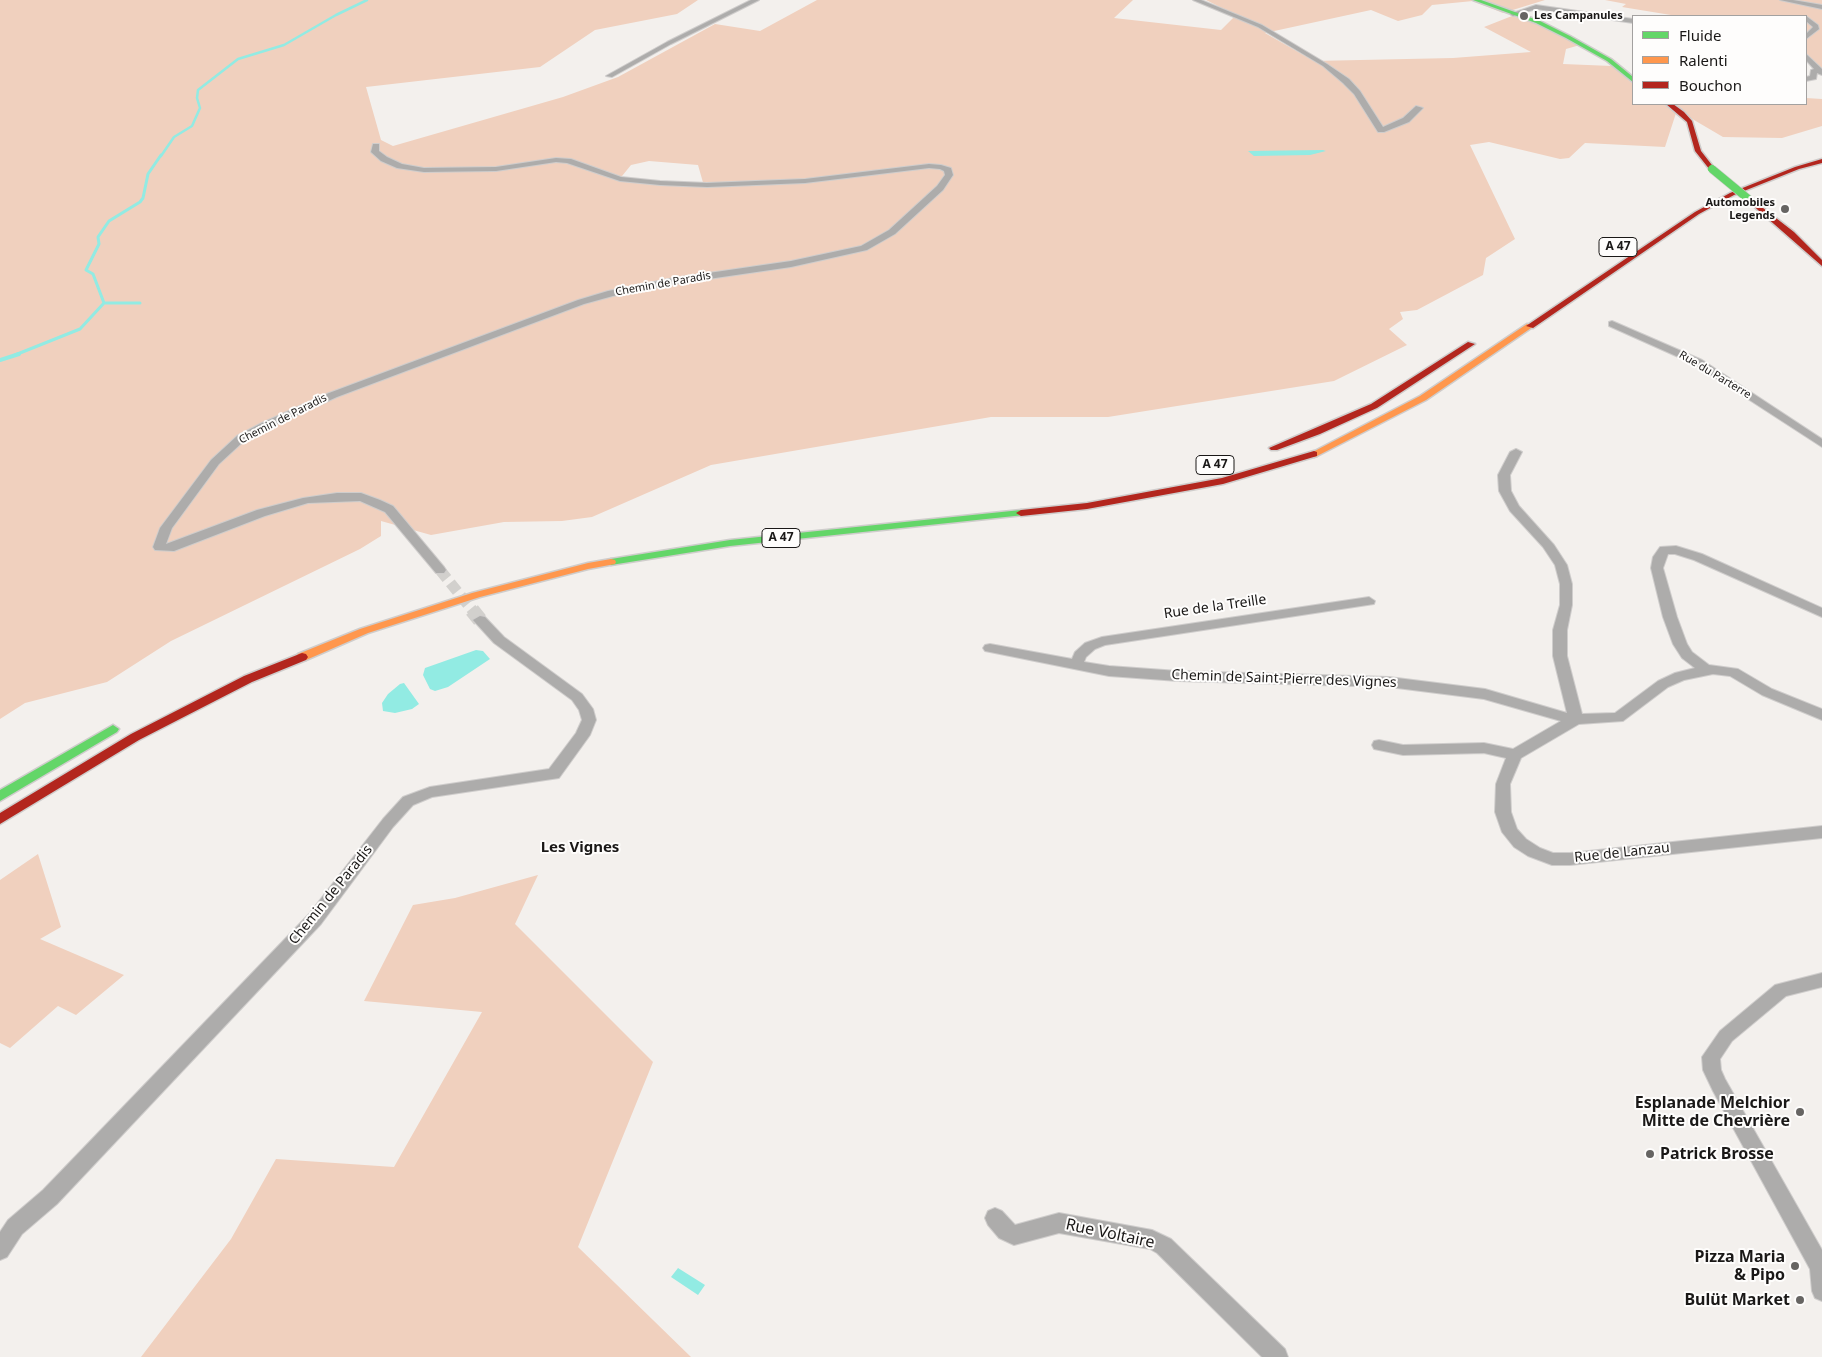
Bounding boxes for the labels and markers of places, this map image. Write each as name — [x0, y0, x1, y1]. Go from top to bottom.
place label: Les Campanules — [1534, 9, 1623, 23]
marker: Les Campanules — [1518, 10, 1530, 22]
place label: Automobiles Legends — [1705, 196, 1775, 222]
marker: Automobiles Legends — [1779, 203, 1791, 215]
place label: Esplanade Melchior Mitte de Chevrière — [1635, 1093, 1790, 1131]
marker: Esplanade Melchior Mitte de Chevrière — [1794, 1106, 1806, 1118]
place label: Patrick Brosse — [1660, 1144, 1774, 1164]
marker: Patrick Brosse — [1644, 1148, 1656, 1160]
place label: Pizza Maria & Pipo — [1695, 1247, 1785, 1285]
marker: Pizza Maria & Pipo — [1789, 1260, 1801, 1272]
place label: Bulüt Market — [1684, 1290, 1790, 1310]
marker: Bulüt Market — [1794, 1294, 1806, 1306]

